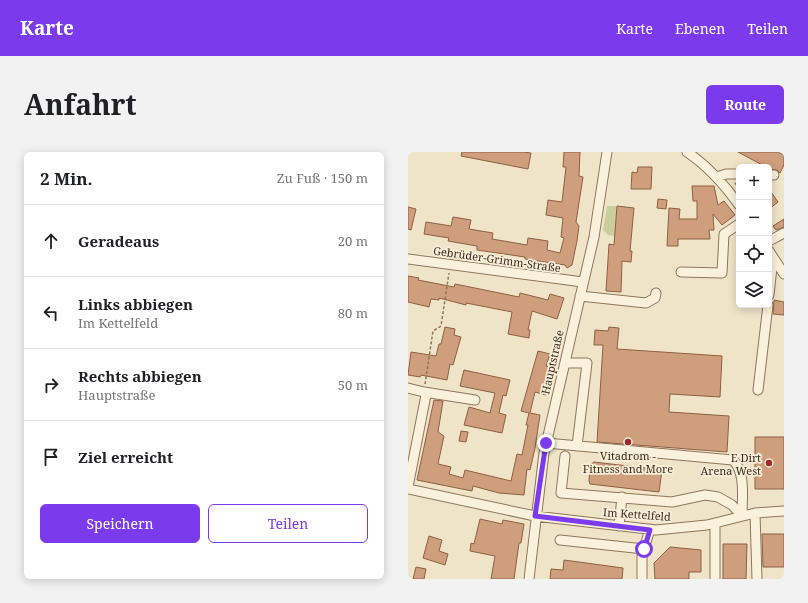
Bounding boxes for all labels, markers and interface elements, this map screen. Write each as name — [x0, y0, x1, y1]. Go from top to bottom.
text: Karte — [20, 15, 74, 41]
text: Karte — [616, 19, 653, 38]
text: Ebenen — [675, 19, 725, 38]
text: Teilen — [747, 19, 788, 38]
text: Anfahrt — [24, 85, 137, 123]
button: Route — [706, 85, 784, 124]
map controls — [736, 164, 772, 308]
button: + — [736, 164, 772, 200]
text: 2 Min. — [40, 167, 93, 190]
text: Zu Fuß · 150 m — [277, 169, 368, 187]
button: − — [736, 200, 772, 236]
icon: ahead — [40, 230, 62, 252]
text: Geradeaus — [78, 231, 159, 251]
text: 20 m — [338, 232, 368, 250]
button: locate — [736, 236, 772, 272]
street label: Gebrüder-Grimm-Straße — [432, 243, 562, 275]
button: layers — [736, 272, 772, 308]
text: Links abbiegen — [78, 294, 193, 314]
icon: left — [40, 302, 62, 324]
text: 80 m — [338, 304, 368, 322]
text: Im Kettelfeld — [78, 314, 158, 332]
street label: Hauptstraße — [537, 328, 567, 396]
text: Rechts abbiegen — [78, 366, 202, 386]
icon: right — [40, 374, 62, 396]
text: 50 m — [338, 376, 368, 394]
text: Hauptstraße — [78, 386, 155, 404]
route end — [537, 434, 555, 452]
marker: Vitadrom - Fitness and More — [623, 437, 633, 447]
icon: arrive — [40, 446, 62, 468]
text: Ziel erreicht — [78, 447, 173, 467]
place label: Vitadrom - Fitness and More — [583, 448, 673, 476]
place label: E Dirt Arena West — [700, 450, 761, 478]
marker: E Dirt Arena West — [764, 458, 774, 468]
button: Speichern — [40, 504, 200, 543]
button: Teilen — [208, 504, 368, 543]
street label: Im Kettelfeld — [603, 504, 672, 524]
route start — [635, 540, 653, 558]

